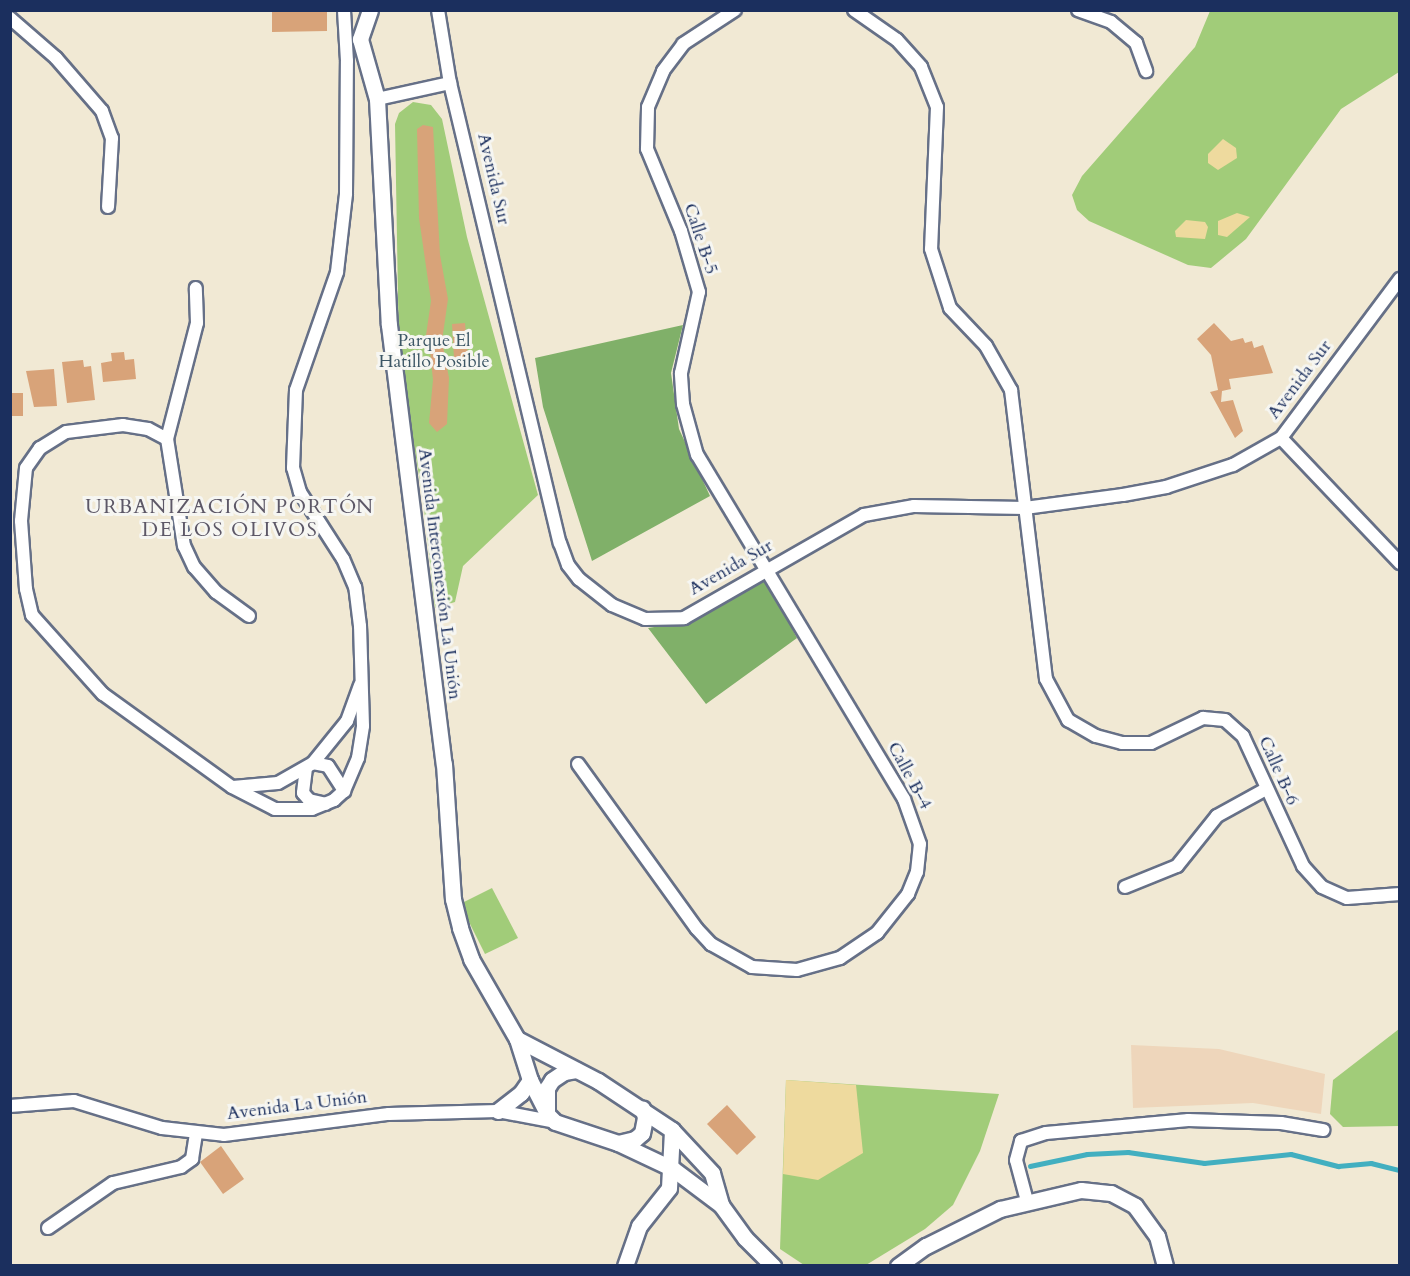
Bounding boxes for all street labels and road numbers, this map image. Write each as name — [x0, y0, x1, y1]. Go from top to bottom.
street label: Avenida Sur — [472, 131, 514, 227]
street label: Calle B-5 — [678, 201, 722, 277]
street label: Avenida Sur — [1263, 336, 1337, 424]
street label: Avenida Interconexión La Unión — [413, 447, 465, 701]
street label: Avenida Sur — [685, 535, 777, 601]
street label: Calle B-6 — [1253, 733, 1303, 809]
street label: Calle B-4 — [882, 739, 936, 813]
street label: Avenida La Unión — [226, 1087, 368, 1125]

